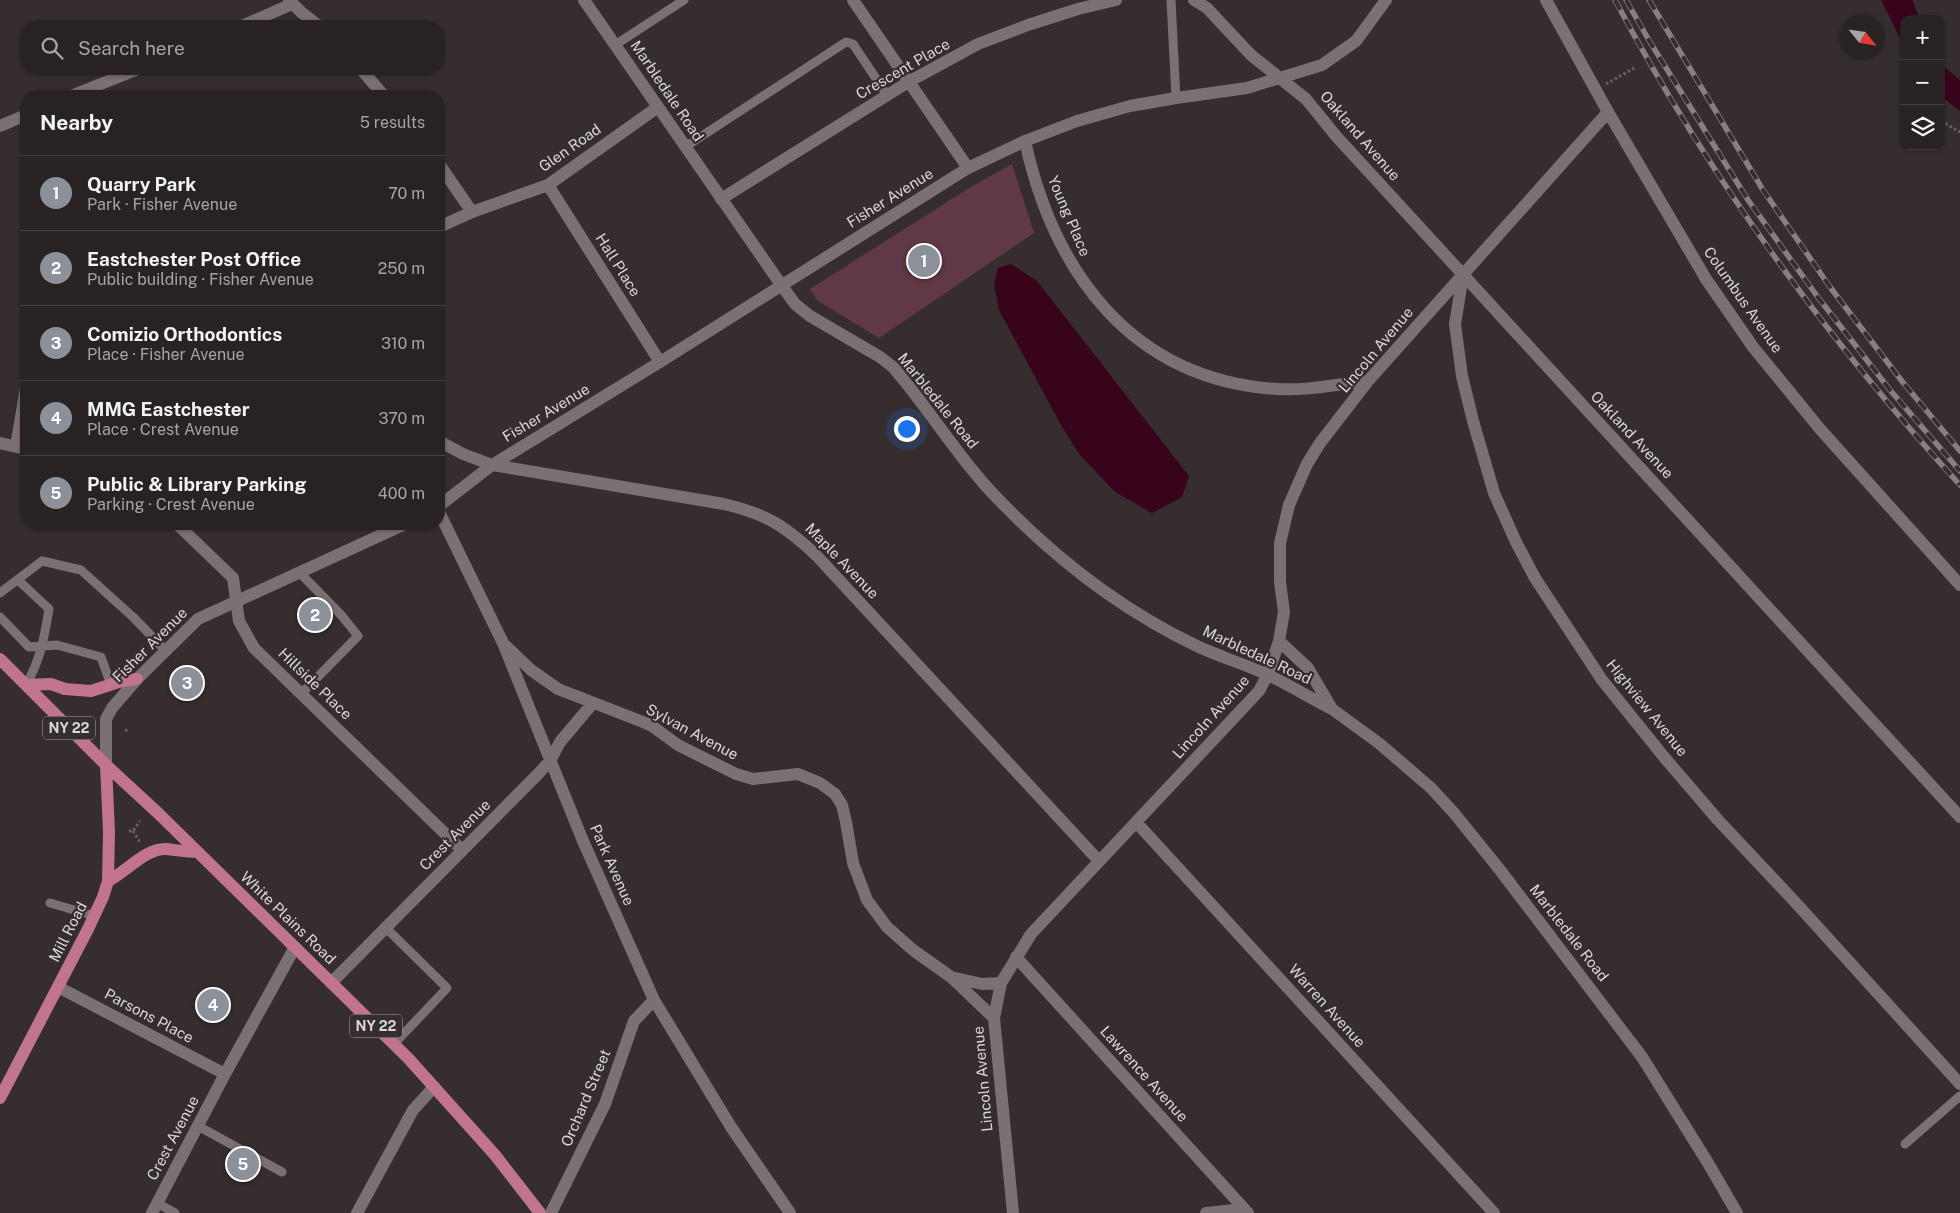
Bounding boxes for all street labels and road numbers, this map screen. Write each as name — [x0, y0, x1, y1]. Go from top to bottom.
street label: Crescent Place — [853, 35, 953, 102]
street label: Marbledale Road — [627, 37, 707, 144]
street label: Oakland Avenue — [1317, 87, 1404, 184]
street label: Glen Road — [536, 120, 604, 175]
street label: Fisher Avenue — [844, 164, 936, 231]
street label: Young Place — [1045, 173, 1094, 259]
street label: Hall Place — [592, 230, 644, 299]
street label: Columbus Avenue — [1701, 244, 1786, 356]
street label: Lincoln Avenue — [1335, 304, 1416, 396]
street label: Marbledale Road — [895, 349, 982, 452]
street label: Fisher Avenue — [499, 380, 592, 445]
street label: Oakland Avenue — [1588, 388, 1677, 482]
street label: Maple Avenue — [802, 519, 883, 602]
street label: Fisher Avenue — [109, 604, 190, 685]
street label: Marbledale Road — [1200, 622, 1314, 687]
street label: Hillside Place — [275, 644, 355, 723]
street label: Highview Avenue — [1603, 656, 1692, 759]
street label: Lincoln Avenue — [1169, 672, 1252, 762]
street label: Sylvan Avenue — [643, 700, 741, 763]
road number: NY 22 — [43, 716, 95, 740]
street label: Crest Avenue — [416, 796, 494, 874]
street label: Park Avenue — [587, 822, 638, 908]
street label: White Plains Road — [237, 868, 339, 967]
street label: Marbledale Road — [1526, 881, 1612, 984]
street label: Mill Road — [45, 899, 90, 965]
street label: Warren Avenue — [1286, 961, 1369, 1051]
street label: Parsons Place — [102, 985, 197, 1046]
road number: NY 22 — [350, 1014, 402, 1038]
street label: Lawrence Avenue — [1097, 1022, 1192, 1125]
street label: Lincoln Avenue — [969, 1025, 996, 1133]
street label: Orchard Street — [557, 1047, 614, 1149]
street label: Crest Avenue — [143, 1093, 202, 1183]

